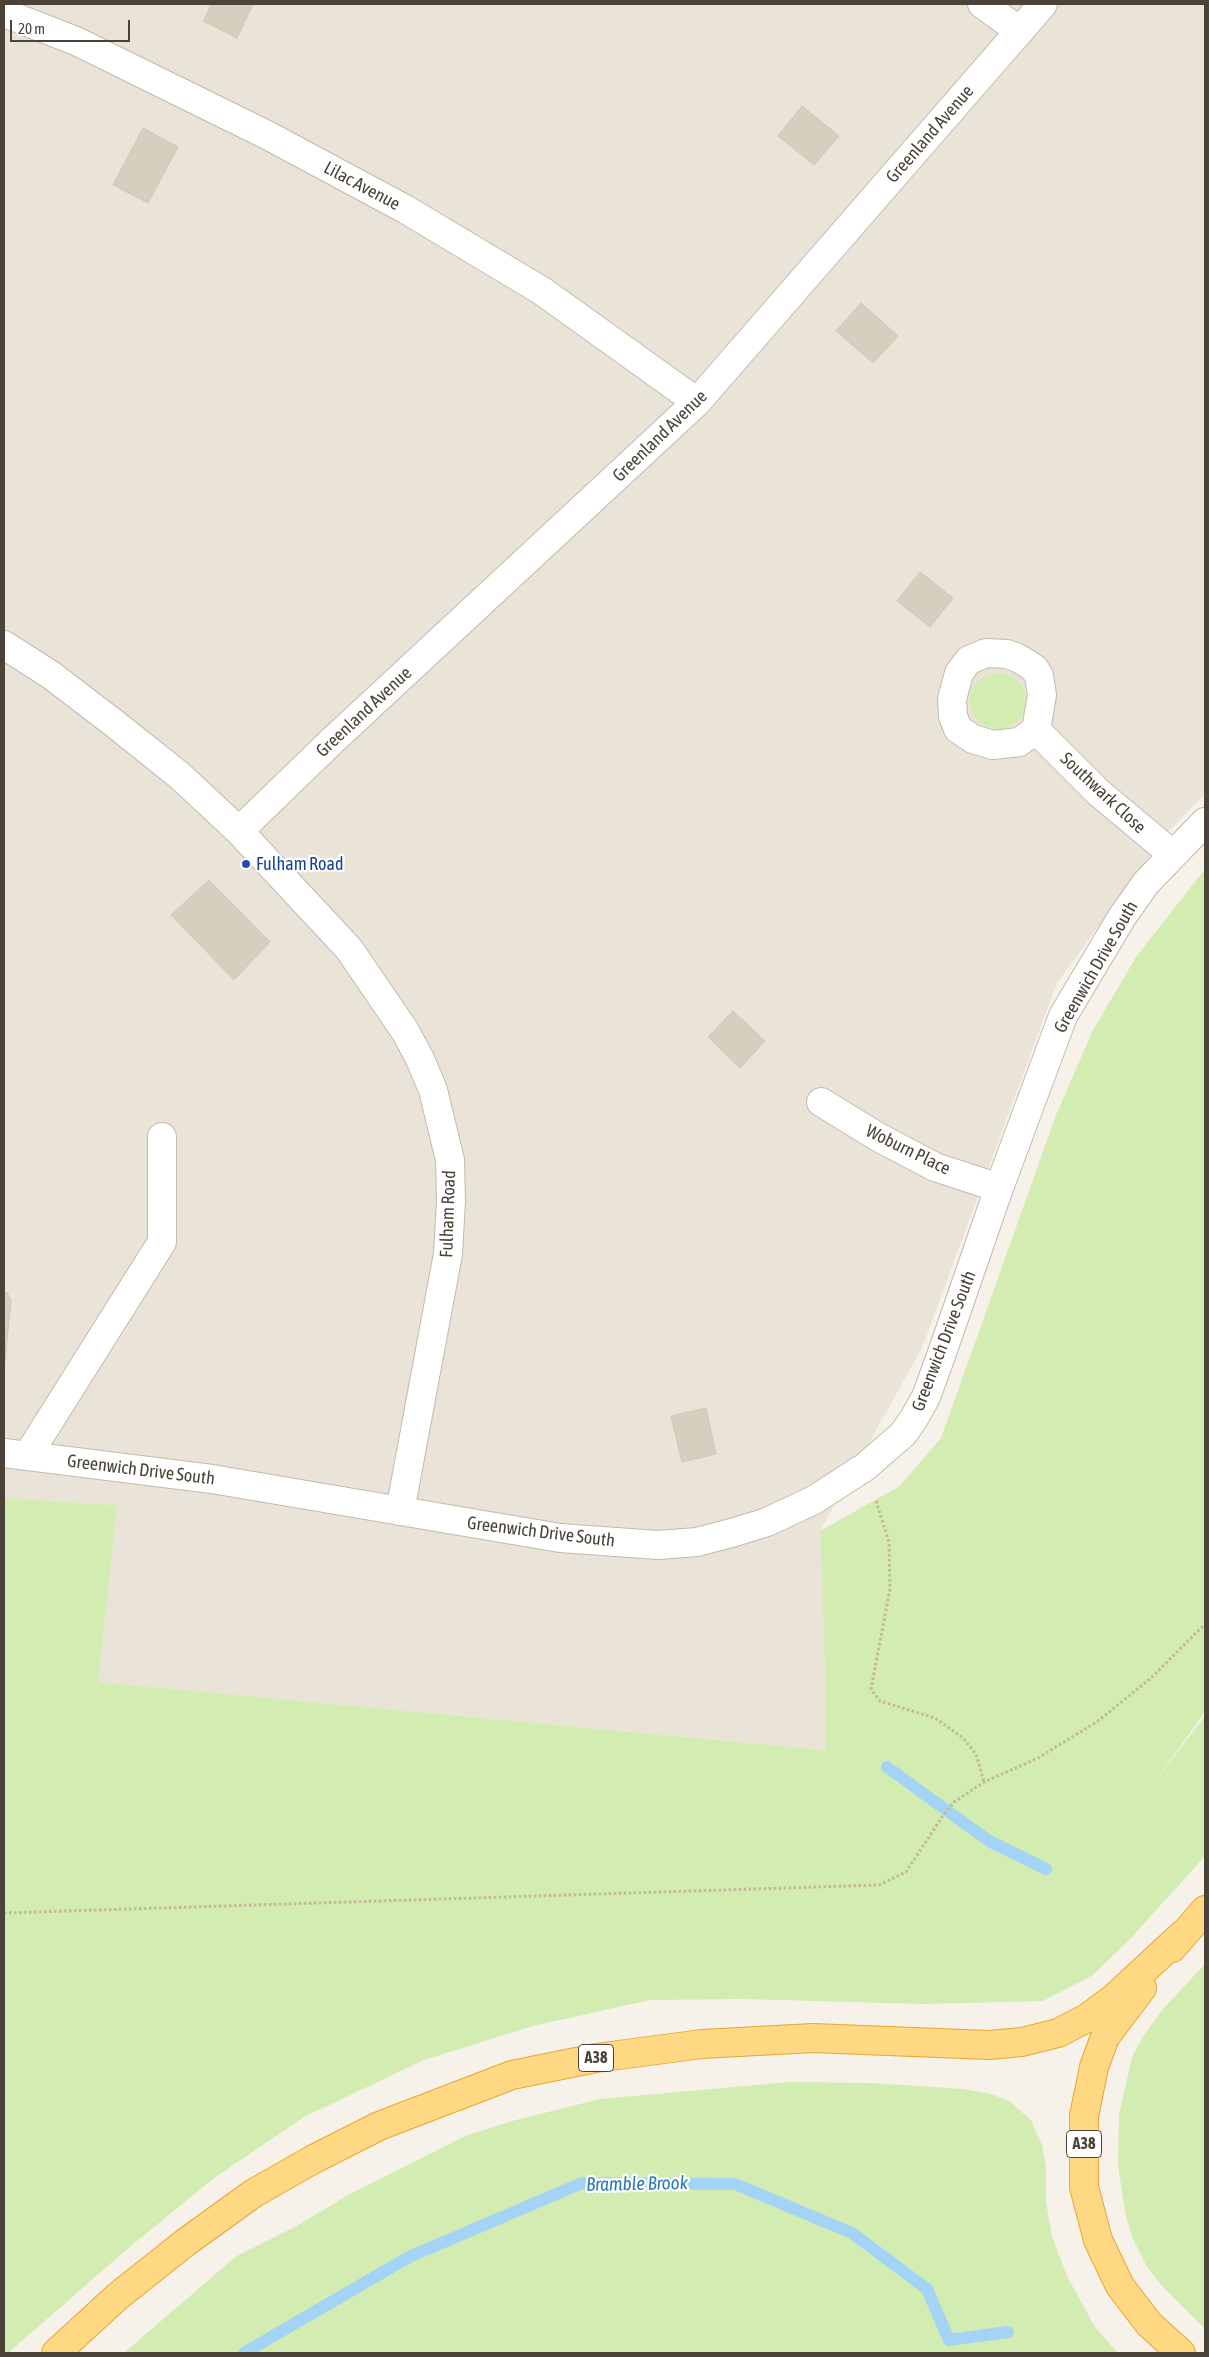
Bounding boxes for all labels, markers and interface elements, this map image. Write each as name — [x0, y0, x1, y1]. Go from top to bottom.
scale bar — [12, 10, 132, 42]
text: 20 m — [18, 20, 45, 37]
street label: Greenland Avenue — [882, 81, 978, 187]
street label: Lilac Avenue — [320, 157, 404, 215]
street label: Greenland Avenue — [608, 386, 712, 486]
street label: Greenland Avenue — [312, 662, 416, 762]
street label: Southwark Close — [1056, 748, 1150, 838]
place label: Fulham Road — [256, 853, 343, 875]
marker: Fulham Road — [240, 858, 252, 870]
street label: Greenwich Drive South — [1049, 897, 1143, 1037]
street label: Woburn Place — [862, 1120, 954, 1180]
street label: Fulham Road — [436, 1170, 460, 1258]
street label: Greenwich Drive South — [907, 1268, 981, 1414]
street label: Greenwich Drive South — [66, 1450, 216, 1490]
street label: Greenwich Drive South — [466, 1512, 616, 1552]
road number: A38 — [578, 2045, 614, 2072]
road number: A38 — [1066, 2130, 1102, 2158]
water label: Bramble Brook — [586, 2172, 688, 2196]

